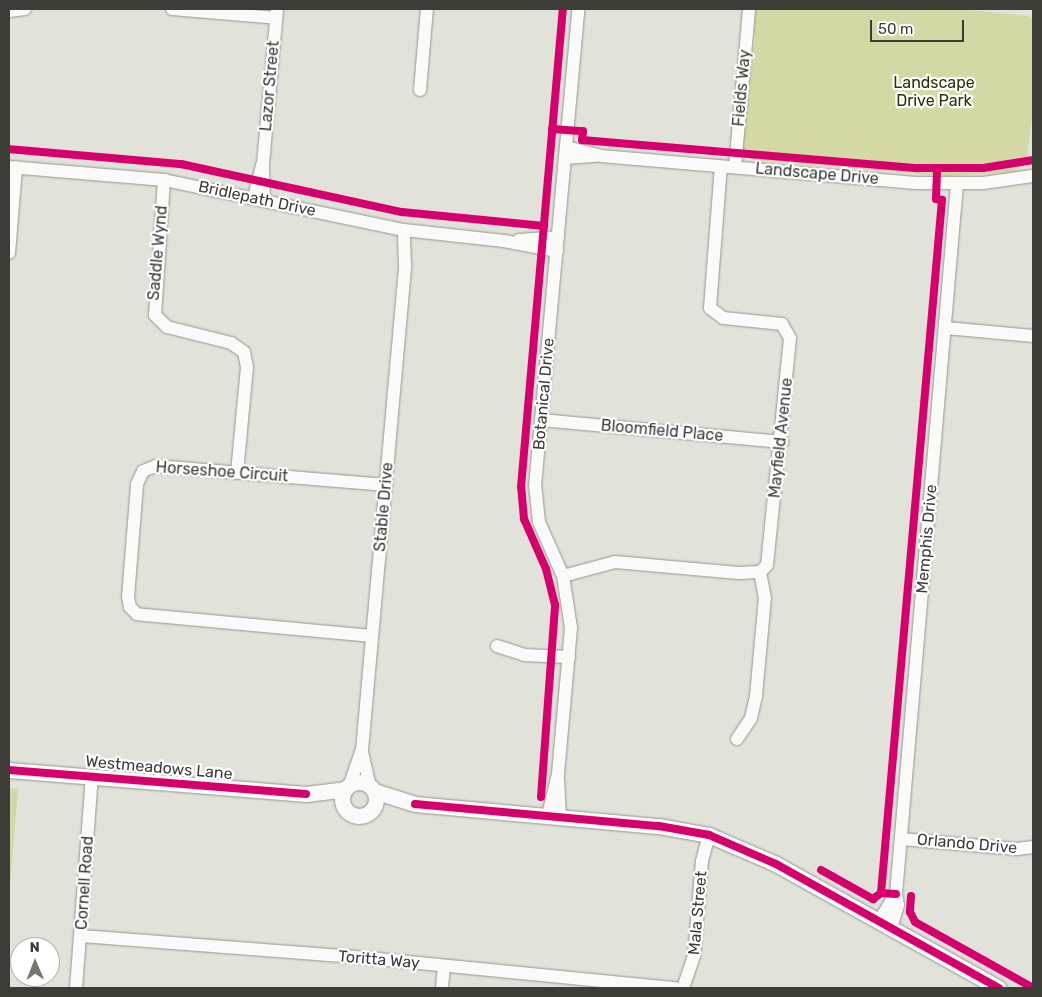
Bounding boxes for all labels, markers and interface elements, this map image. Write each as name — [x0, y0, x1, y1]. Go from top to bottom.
scale bar — [872, 10, 966, 42]
text: 50 m — [878, 20, 913, 38]
street label: Lazor Street — [256, 40, 284, 132]
street label: Fields Way — [729, 49, 755, 127]
park label: Landscape Drive Park — [893, 73, 975, 111]
street label: Landscape Drive — [754, 159, 880, 189]
street label: Bridlepath Drive — [196, 177, 318, 221]
street label: Saddle Wynd — [144, 205, 172, 301]
street label: Botanical Drive — [530, 337, 558, 451]
street label: Mayfield Avenue — [765, 377, 797, 499]
street label: Bloomfield Place — [600, 416, 724, 446]
street label: Horseshoe Circuit — [155, 458, 289, 486]
street label: Stable Drive — [371, 461, 397, 553]
street label: Memphis Drive — [913, 484, 941, 594]
street label: Westmeadows Lane — [85, 752, 233, 784]
street label: Orlando Drive — [916, 830, 1018, 858]
street label: Cornell Road — [72, 835, 98, 931]
street label: Mala Street — [685, 870, 711, 956]
north arrow — [10, 937, 60, 987]
text: N — [30, 939, 40, 956]
street label: Toritta Way — [337, 947, 421, 973]

